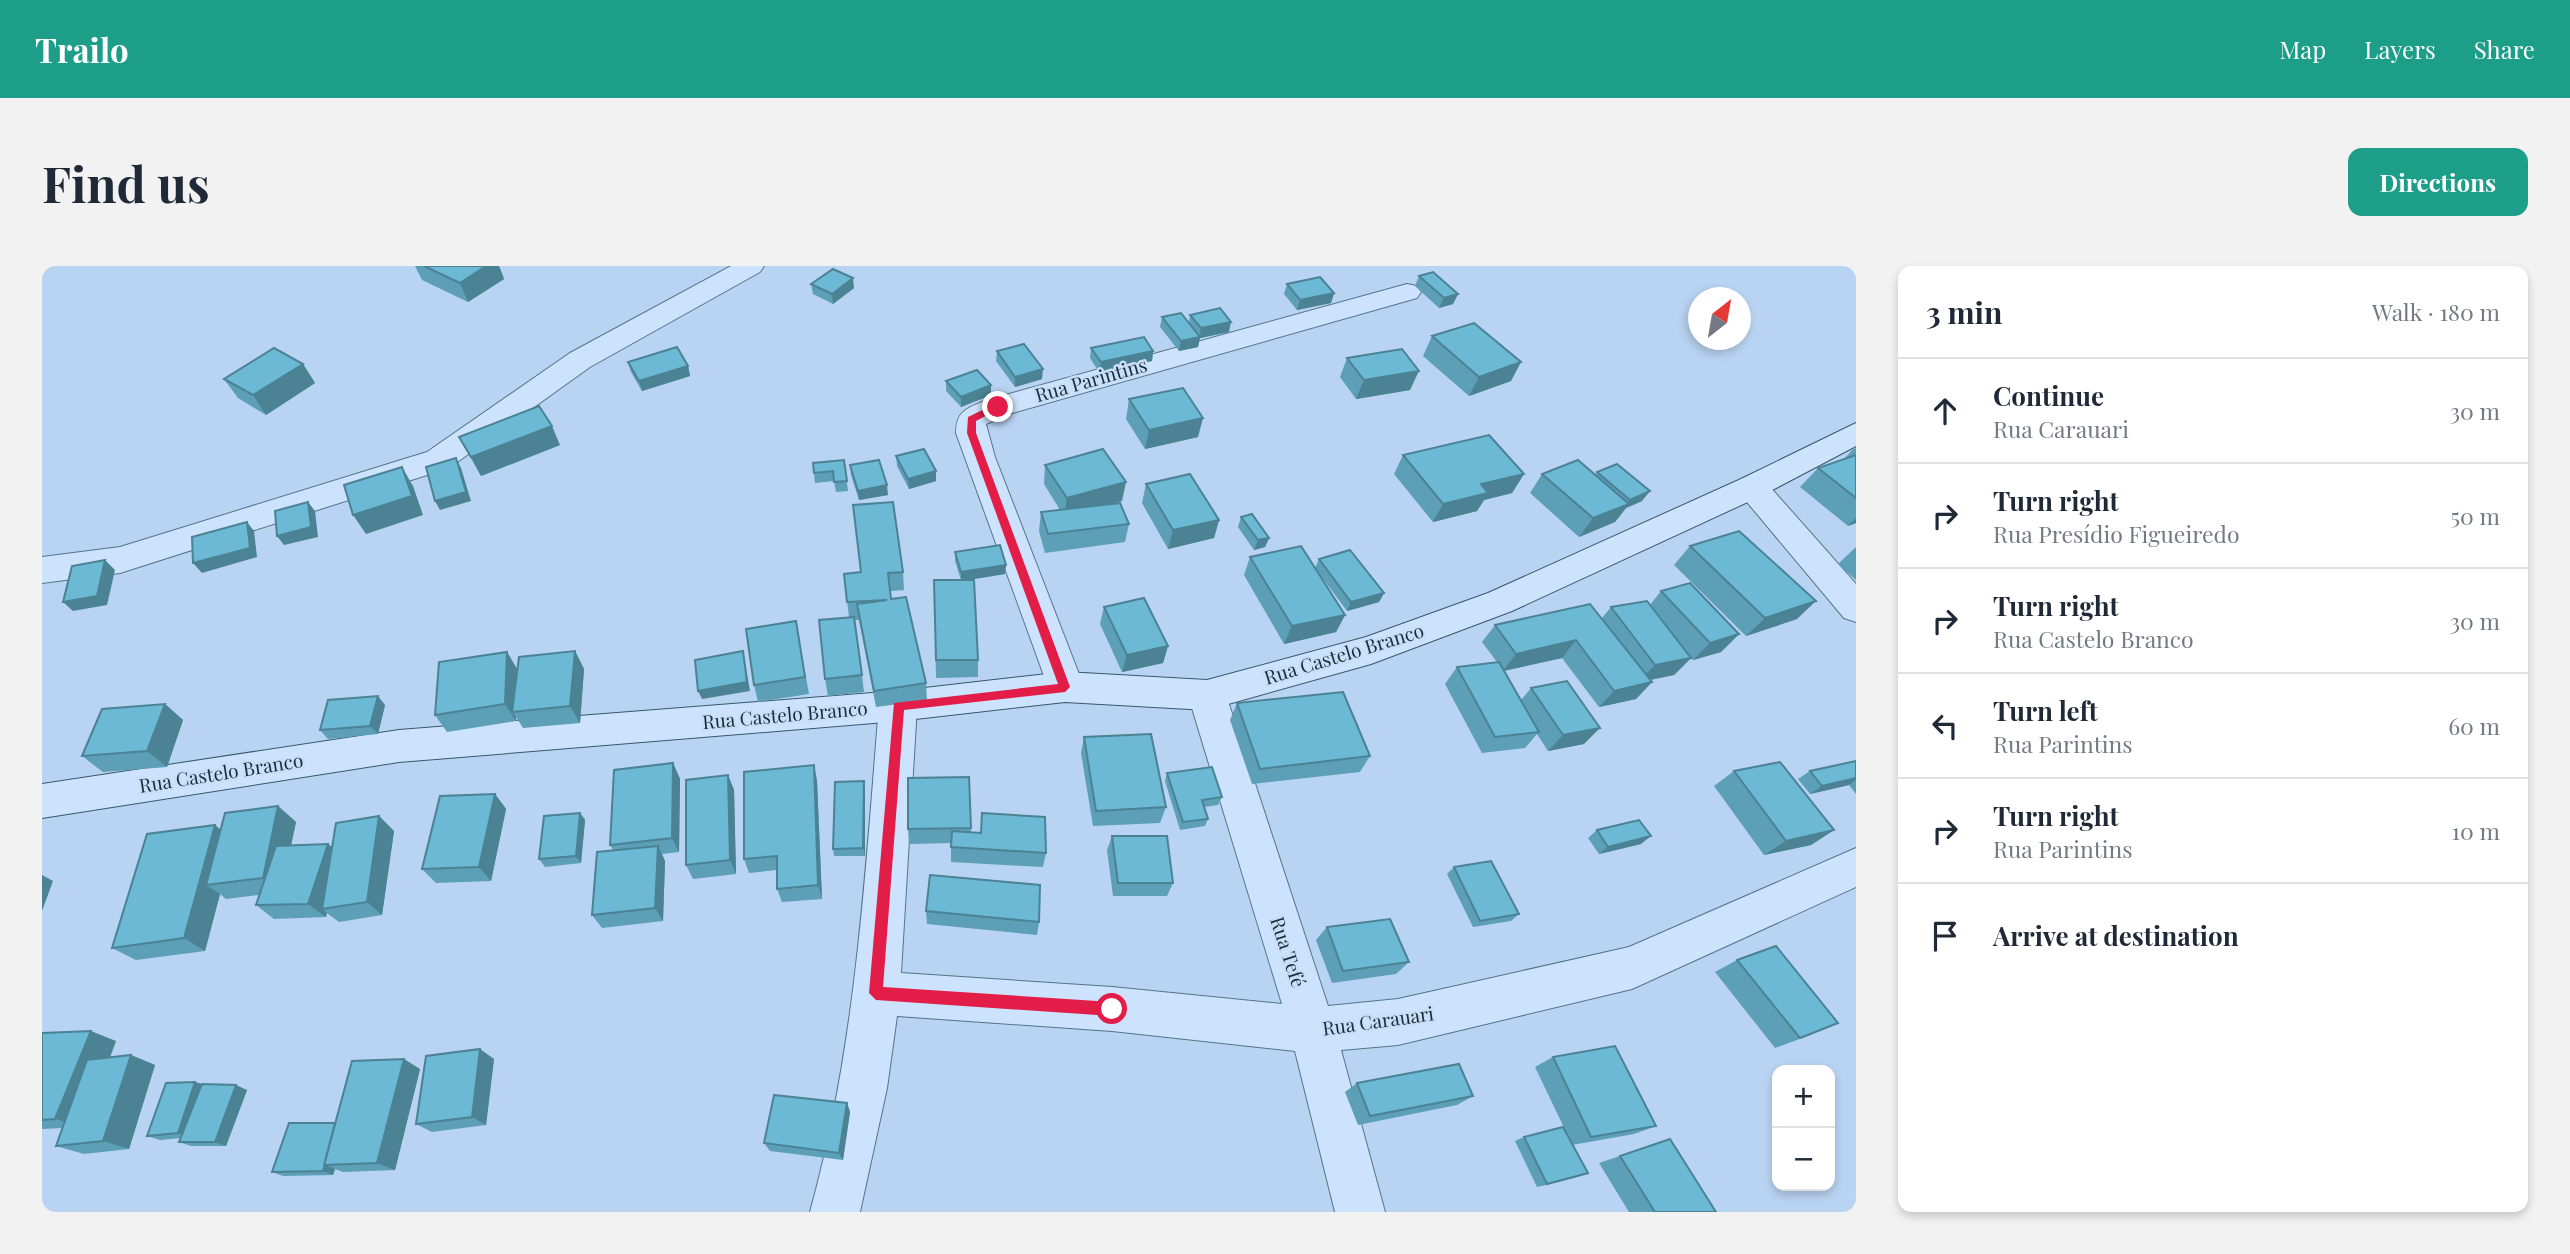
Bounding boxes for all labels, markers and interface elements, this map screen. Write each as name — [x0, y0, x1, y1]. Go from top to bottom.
text: Trailo — [35, 27, 129, 71]
text: Map — [2280, 33, 2326, 65]
text: Layers — [2364, 33, 2436, 65]
text: Share — [2474, 33, 2535, 65]
button: Directions — [2348, 148, 2528, 216]
text: Find us — [42, 150, 210, 215]
north arrow — [1688, 287, 1751, 350]
text: 3 min — [1926, 292, 2002, 332]
text: Walk · 180 m — [2372, 296, 2500, 327]
street label: Rua Parintins — [1032, 351, 1150, 407]
text: Continue — [1993, 378, 2104, 413]
route end — [982, 391, 1013, 422]
icon: ahead — [1926, 392, 1964, 430]
text: 30 m — [2450, 395, 2500, 426]
text: Rua Carauari — [1993, 413, 2129, 444]
text: Turn right — [1993, 483, 2119, 518]
icon: right — [1926, 497, 1964, 535]
text: 50 m — [2451, 500, 2500, 531]
text: Rua Presídio Figueiredo — [1993, 518, 2240, 549]
text: Turn right — [1993, 588, 2119, 623]
icon: right — [1926, 602, 1964, 640]
text: 30 m — [2450, 605, 2500, 636]
street label: Rua Castelo Branco — [1261, 616, 1427, 690]
text: Rua Castelo Branco — [1993, 623, 2194, 654]
text: Turn left — [1993, 693, 2098, 728]
street label: Rua Castelo Branco — [701, 694, 869, 734]
icon: left — [1926, 707, 1964, 745]
text: 60 m — [2448, 710, 2500, 741]
text: Rua Parintins — [1993, 728, 2133, 759]
street label: Rua Castelo Branco — [137, 746, 305, 798]
text: Turn right — [1993, 798, 2119, 833]
icon: right — [1926, 812, 1964, 850]
text: 10 m — [2452, 815, 2500, 846]
text: Rua Parintins — [1993, 833, 2133, 864]
street label: Rua Tefé — [1265, 913, 1313, 990]
icon: arrive — [1926, 917, 1964, 955]
text: Arrive at destination — [1993, 918, 2239, 953]
route start — [1096, 993, 1127, 1024]
street label: Rua Carauari — [1320, 999, 1436, 1041]
map controls — [1772, 1065, 1835, 1191]
button: + — [1772, 1065, 1835, 1128]
button: − — [1772, 1128, 1835, 1191]

